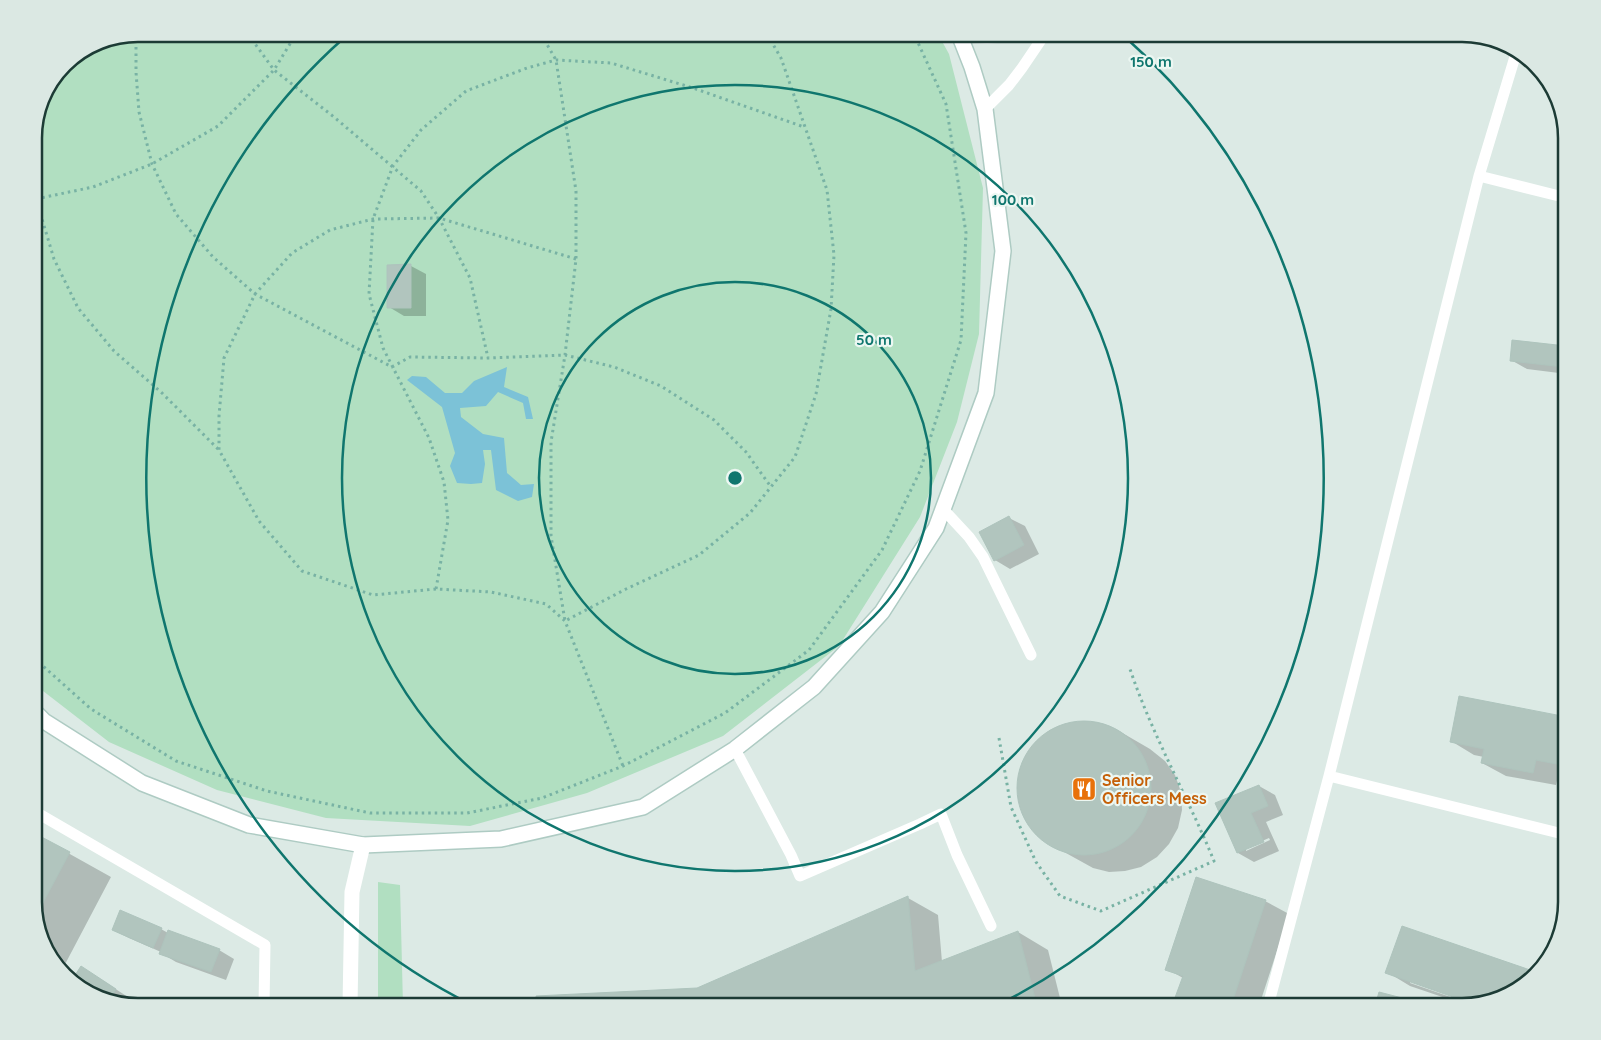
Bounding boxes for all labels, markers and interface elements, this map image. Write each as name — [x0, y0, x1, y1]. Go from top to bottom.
text: 150 m — [1130, 52, 1172, 71]
text: 100 m — [992, 190, 1034, 209]
text: 50 m — [856, 330, 892, 349]
centre of rings — [726, 469, 744, 487]
place label: Senior Officers Mess — [1102, 770, 1207, 808]
restaurant icon: Senior Officers Mess — [1071, 776, 1097, 802]

